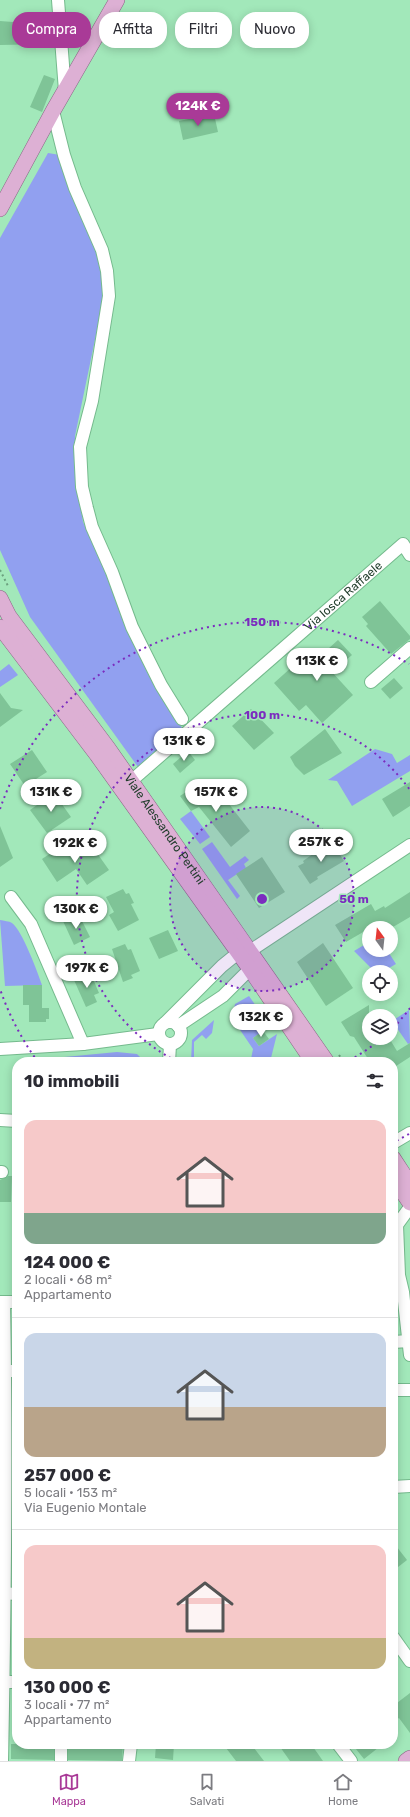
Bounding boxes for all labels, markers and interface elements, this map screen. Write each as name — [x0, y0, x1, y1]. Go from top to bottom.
chip: Compra — [12, 12, 91, 48]
chip: Affitta — [99, 12, 167, 48]
chip: Filtri — [175, 12, 232, 48]
chip: Nuovo — [240, 12, 309, 48]
pin: 124K € — [165, 93, 231, 127]
text: 124K € — [175, 98, 221, 113]
street label: Via Iosca Raffaele — [302, 558, 385, 634]
text: 150 m — [244, 615, 280, 629]
pin: 113K € — [284, 648, 350, 682]
text: 113K € — [295, 653, 339, 668]
text: 100 m — [244, 708, 280, 722]
pin: 131K € — [151, 728, 217, 762]
text: 131K € — [163, 733, 205, 748]
street label: Viale Alessandro Pertini — [121, 771, 208, 887]
pin: 131K € — [18, 779, 84, 813]
pin: 157K € — [183, 779, 249, 813]
text: 131K € — [30, 784, 72, 799]
text: 157K € — [194, 784, 238, 799]
pin: 257K € — [288, 829, 354, 863]
pin: 192K € — [42, 830, 108, 864]
text: 257K € — [298, 834, 344, 849]
text: 192K € — [53, 835, 97, 850]
centre of rings — [255, 892, 269, 906]
text: 50 m — [339, 892, 369, 906]
pin: 130K € — [43, 896, 109, 930]
text: 130K € — [53, 901, 99, 916]
north arrow — [362, 921, 398, 957]
map controls — [362, 921, 398, 1045]
pin: 197K € — [54, 955, 120, 989]
text: 197K € — [65, 960, 109, 975]
button: locate — [362, 965, 398, 1001]
pin: 132K € — [228, 1004, 294, 1038]
text: 132K € — [238, 1009, 284, 1024]
button: layers — [362, 1009, 398, 1045]
icon: filters — [364, 1070, 386, 1092]
text: 10 immobili — [24, 1071, 119, 1091]
icon: home — [169, 1146, 241, 1218]
text: 124 000 € — [24, 1252, 110, 1272]
text: 2 locali · 68 m² — [24, 1272, 112, 1287]
text: Appartamento — [24, 1287, 112, 1302]
icon: home — [169, 1359, 241, 1431]
text: 257 000 € — [24, 1465, 111, 1485]
text: 5 locali · 153 m² — [24, 1485, 117, 1500]
text: Via Eugenio Montale — [24, 1500, 147, 1515]
icon: home — [169, 1571, 241, 1643]
text: 130 000 € — [24, 1677, 110, 1697]
text: 3 locali · 77 m² — [24, 1697, 109, 1712]
text: Appartamento — [24, 1712, 112, 1727]
tab: Mappa — [52, 1771, 86, 1808]
tab: Salvati — [190, 1771, 224, 1808]
tab: Home — [328, 1771, 358, 1808]

